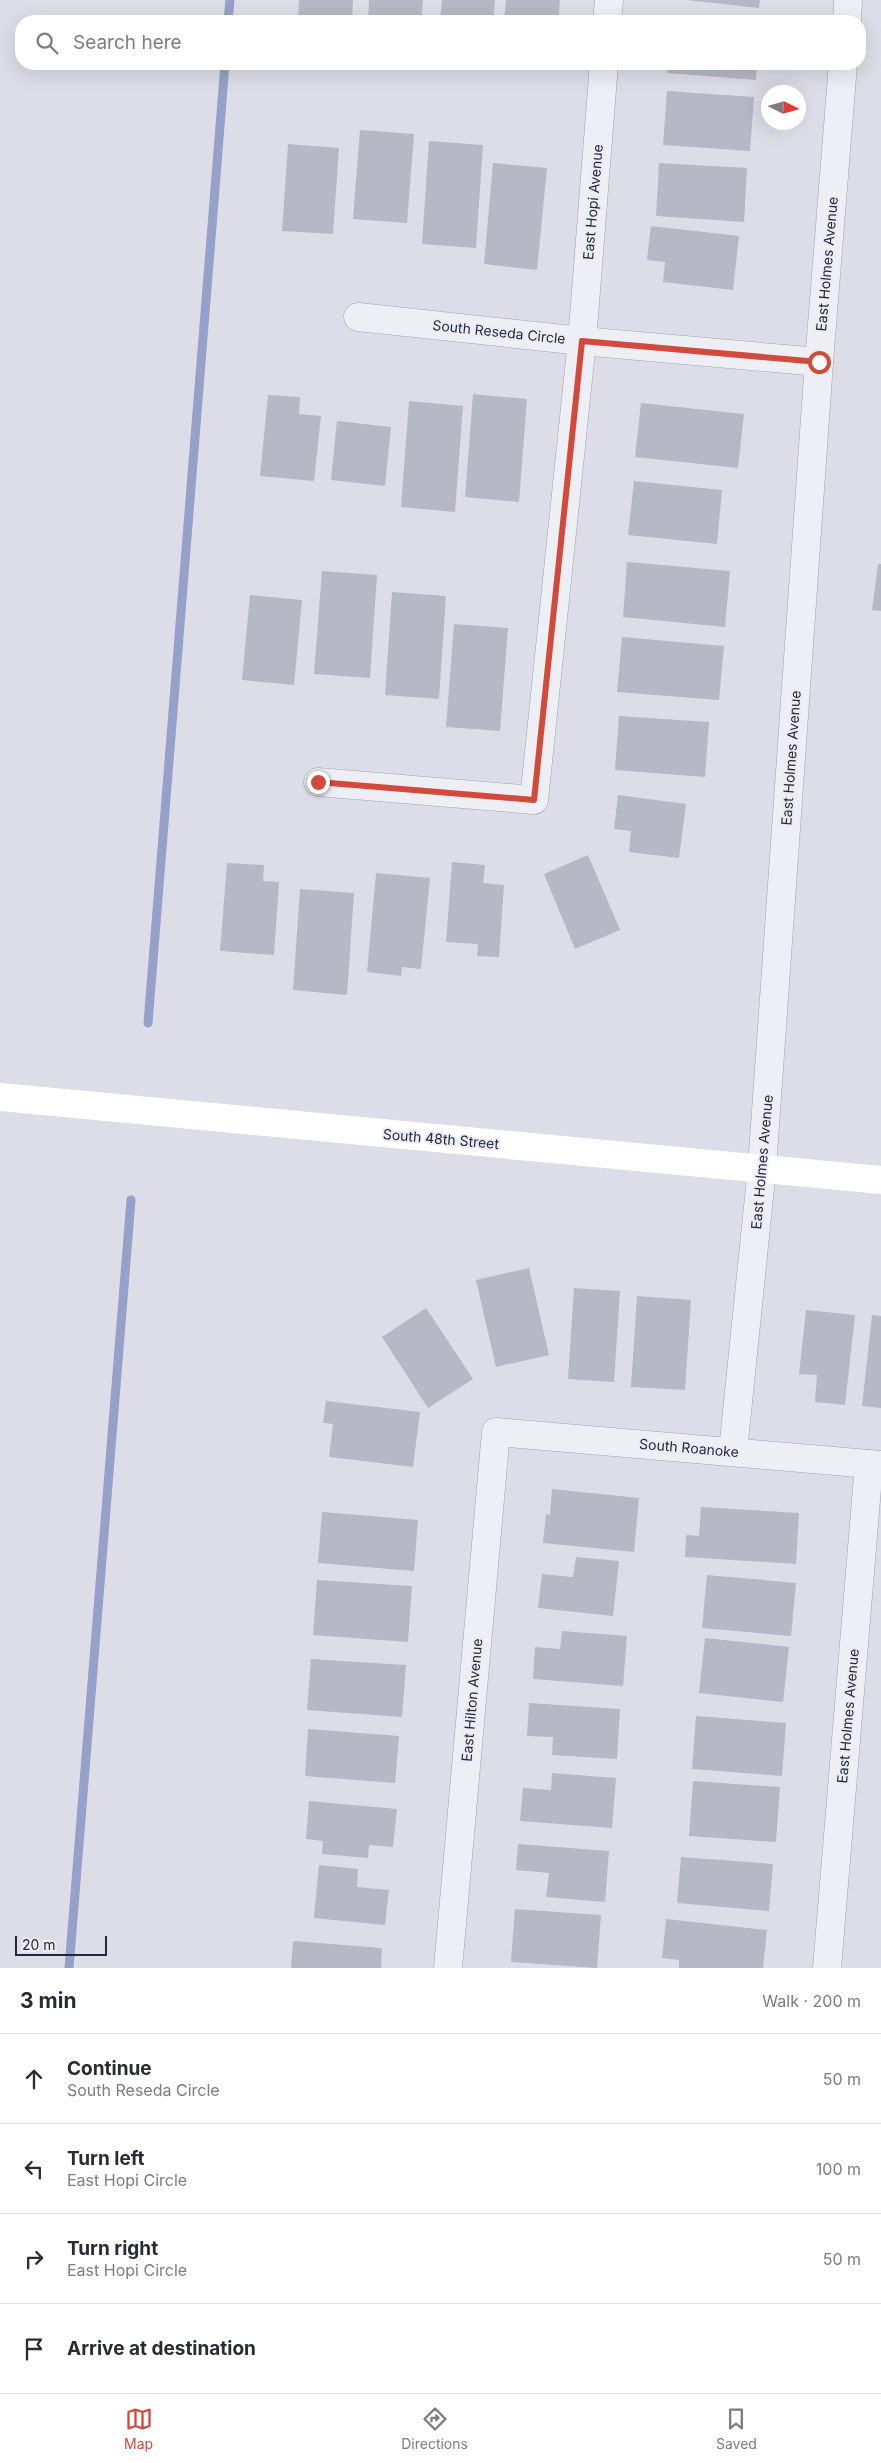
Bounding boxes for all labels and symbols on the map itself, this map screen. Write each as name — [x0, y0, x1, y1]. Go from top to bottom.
north arrow — [761, 85, 806, 130]
street label: East Hopi Avenue — [579, 143, 606, 261]
street label: East Holmes Avenue — [812, 196, 841, 332]
street label: South Reseda Circle — [432, 316, 566, 347]
route start — [808, 351, 831, 374]
street label: East Holmes Avenue — [777, 690, 804, 826]
route end — [307, 771, 330, 794]
street label: East Holmes Avenue — [747, 1094, 776, 1230]
street label: South 48th Street — [382, 1125, 500, 1152]
street label: South Roanoke — [639, 1435, 740, 1460]
street label: East Hilton Avenue — [458, 1638, 485, 1762]
street label: East Holmes Avenue — [833, 1648, 862, 1784]
scale bar — [15, 1933, 108, 1956]

